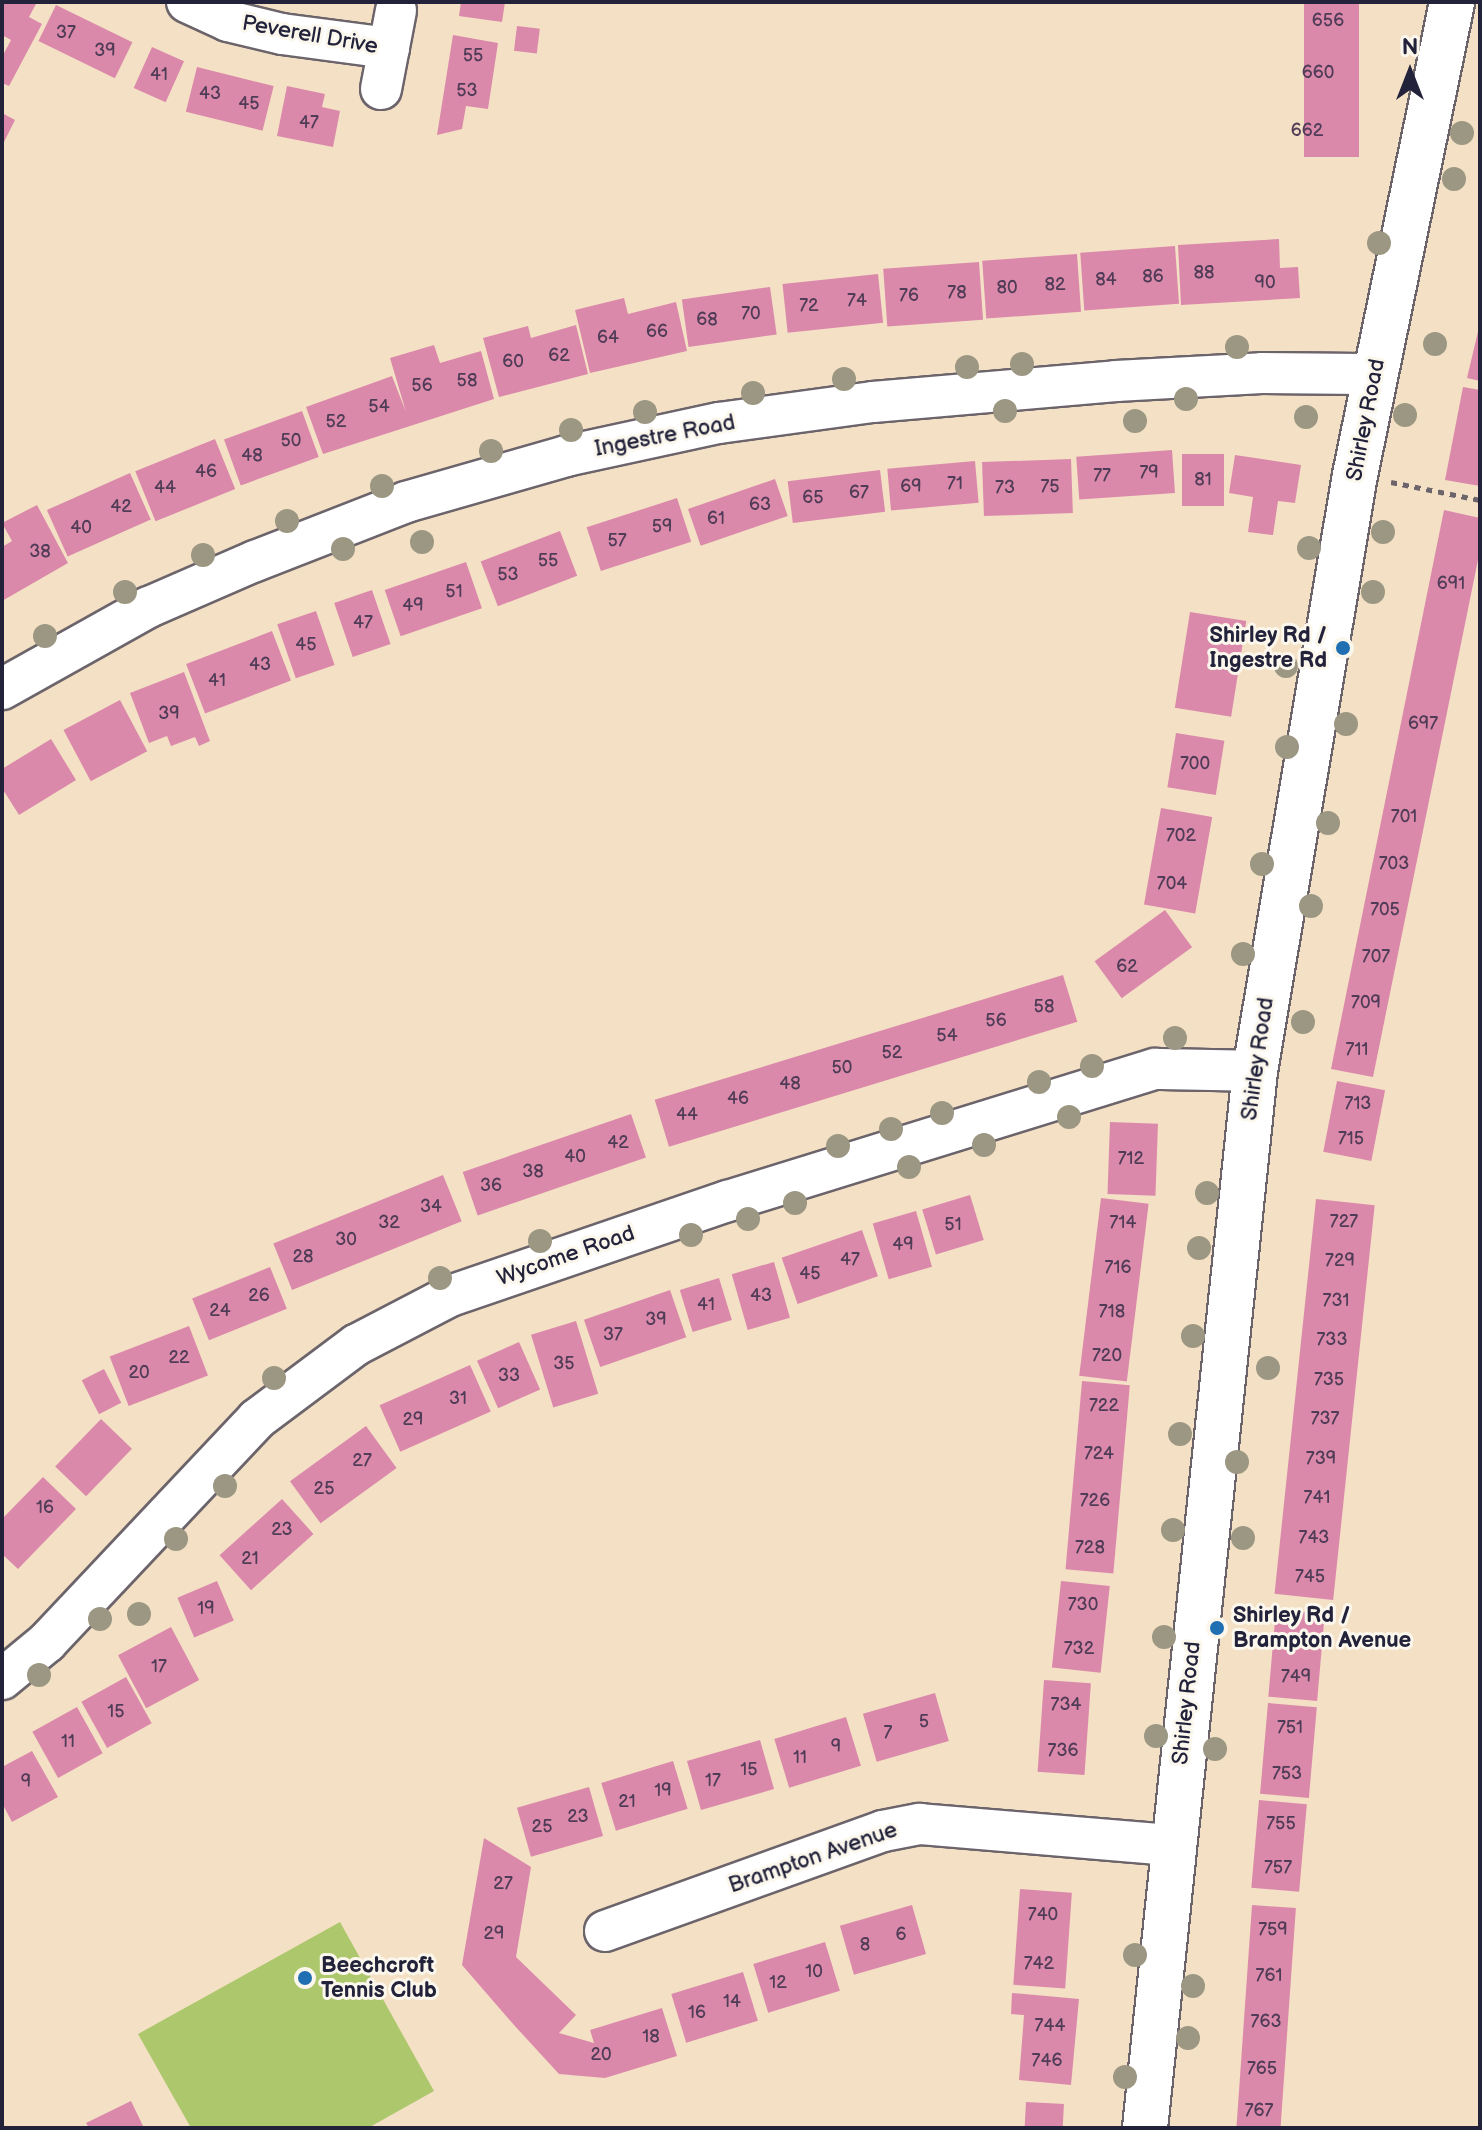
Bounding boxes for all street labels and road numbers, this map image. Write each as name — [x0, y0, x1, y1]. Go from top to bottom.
street label: Peverell Drive — [240, 10, 380, 60]
street label: Shirley Road — [1341, 356, 1391, 484]
street label: Ingestre Road — [593, 409, 737, 463]
street label: Shirley Road — [1236, 995, 1280, 1123]
street label: Wycome Road — [494, 1220, 638, 1292]
street label: Shirley Road — [1167, 1639, 1207, 1767]
street label: Brampton Avenue — [725, 1817, 901, 1899]

